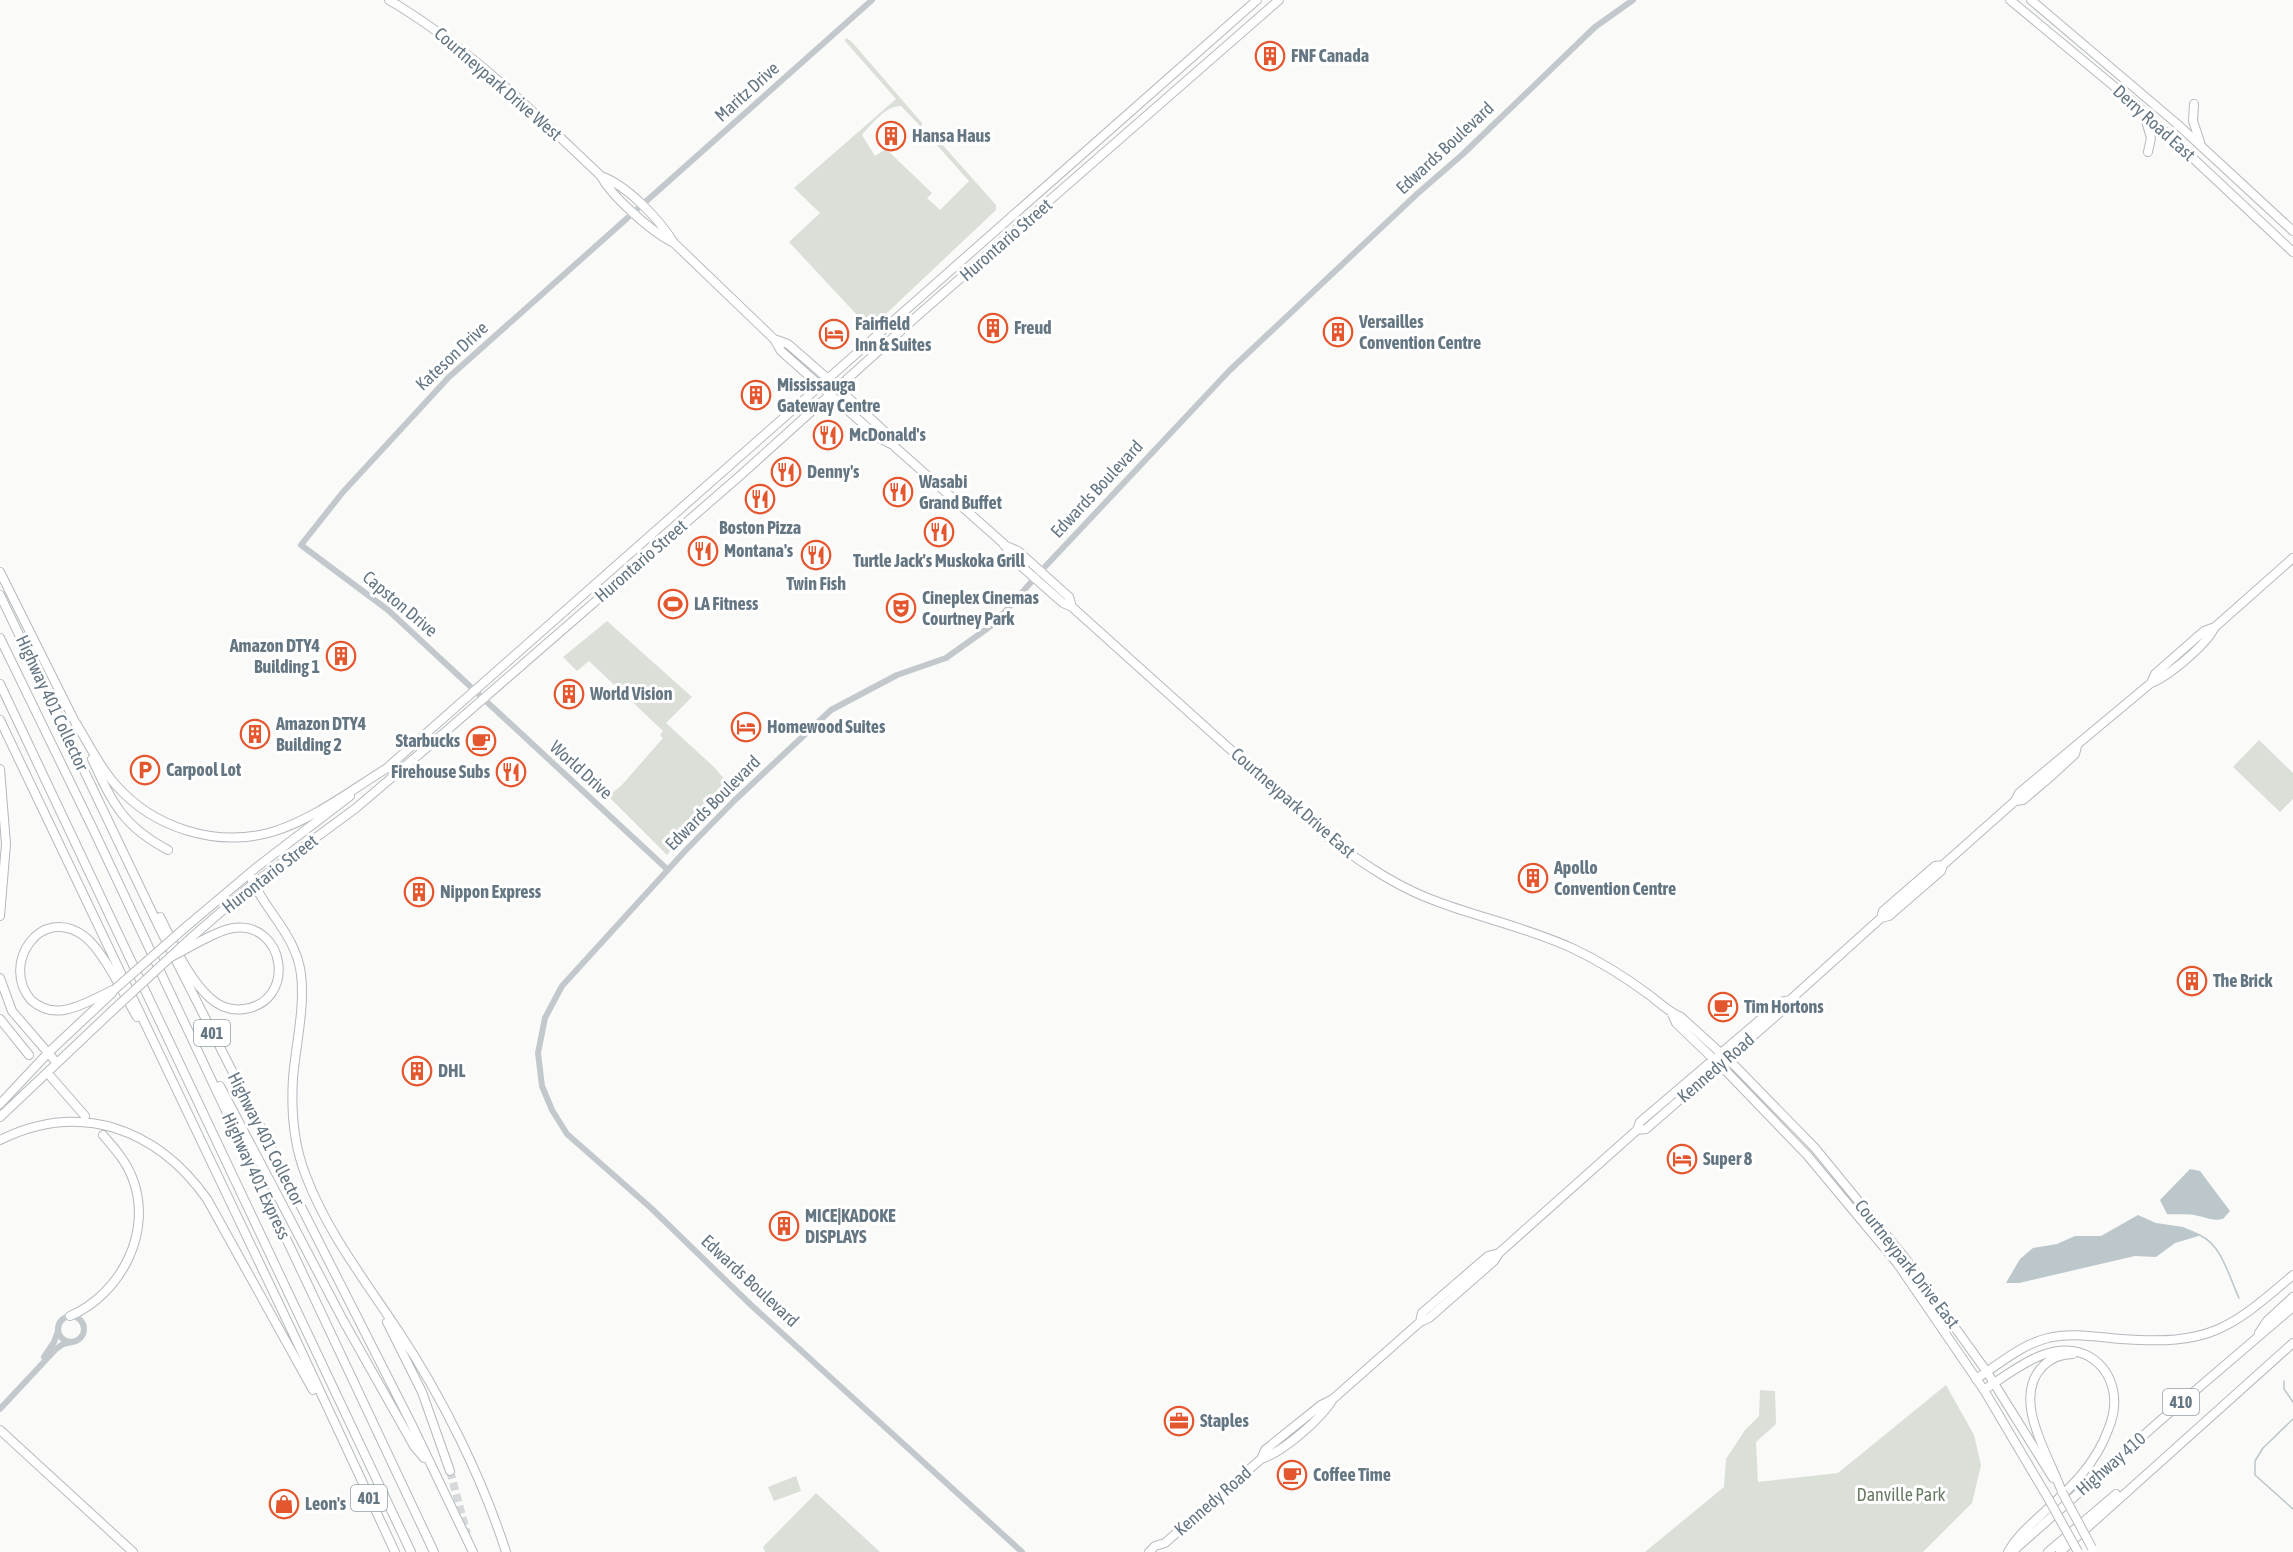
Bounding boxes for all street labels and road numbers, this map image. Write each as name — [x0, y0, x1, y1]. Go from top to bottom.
street label: Courtneypark Drive West — [430, 23, 566, 145]
street label: Maritz Drive — [710, 57, 783, 126]
street label: Derry Road East — [2109, 80, 2200, 165]
street label: Edwards Boulevard — [1392, 97, 1498, 198]
street label: Hurontario Street — [955, 194, 1056, 285]
street label: Kateson Drive — [411, 317, 492, 394]
street label: Edwards Boulevard — [1046, 436, 1147, 542]
street label: Hurontario Street — [590, 515, 691, 606]
street label: Capston Drive — [359, 566, 442, 641]
street label: Highway 401 Collector — [12, 632, 93, 775]
street label: World Drive — [546, 736, 617, 803]
street label: Courtneypark Drive East — [1227, 743, 1360, 862]
street label: Edwards Boulevard — [661, 751, 764, 854]
street label: Hurontario Street — [218, 830, 321, 917]
road number: 401 — [194, 1020, 230, 1046]
street label: Kennedy Road — [1673, 1029, 1758, 1107]
street label: Highway 401 Collector — [224, 1068, 310, 1210]
street label: Highway 401 Express — [218, 1109, 295, 1242]
street label: Courtneypark Drive East — [1851, 1195, 1964, 1332]
street label: Edwards Boulevard — [697, 1230, 803, 1331]
road number: 410 — [2163, 1389, 2199, 1415]
street label: Highway 410 — [2072, 1428, 2150, 1500]
street label: Kennedy Road — [1170, 1462, 1255, 1540]
road number: 401 — [351, 1485, 387, 1511]

